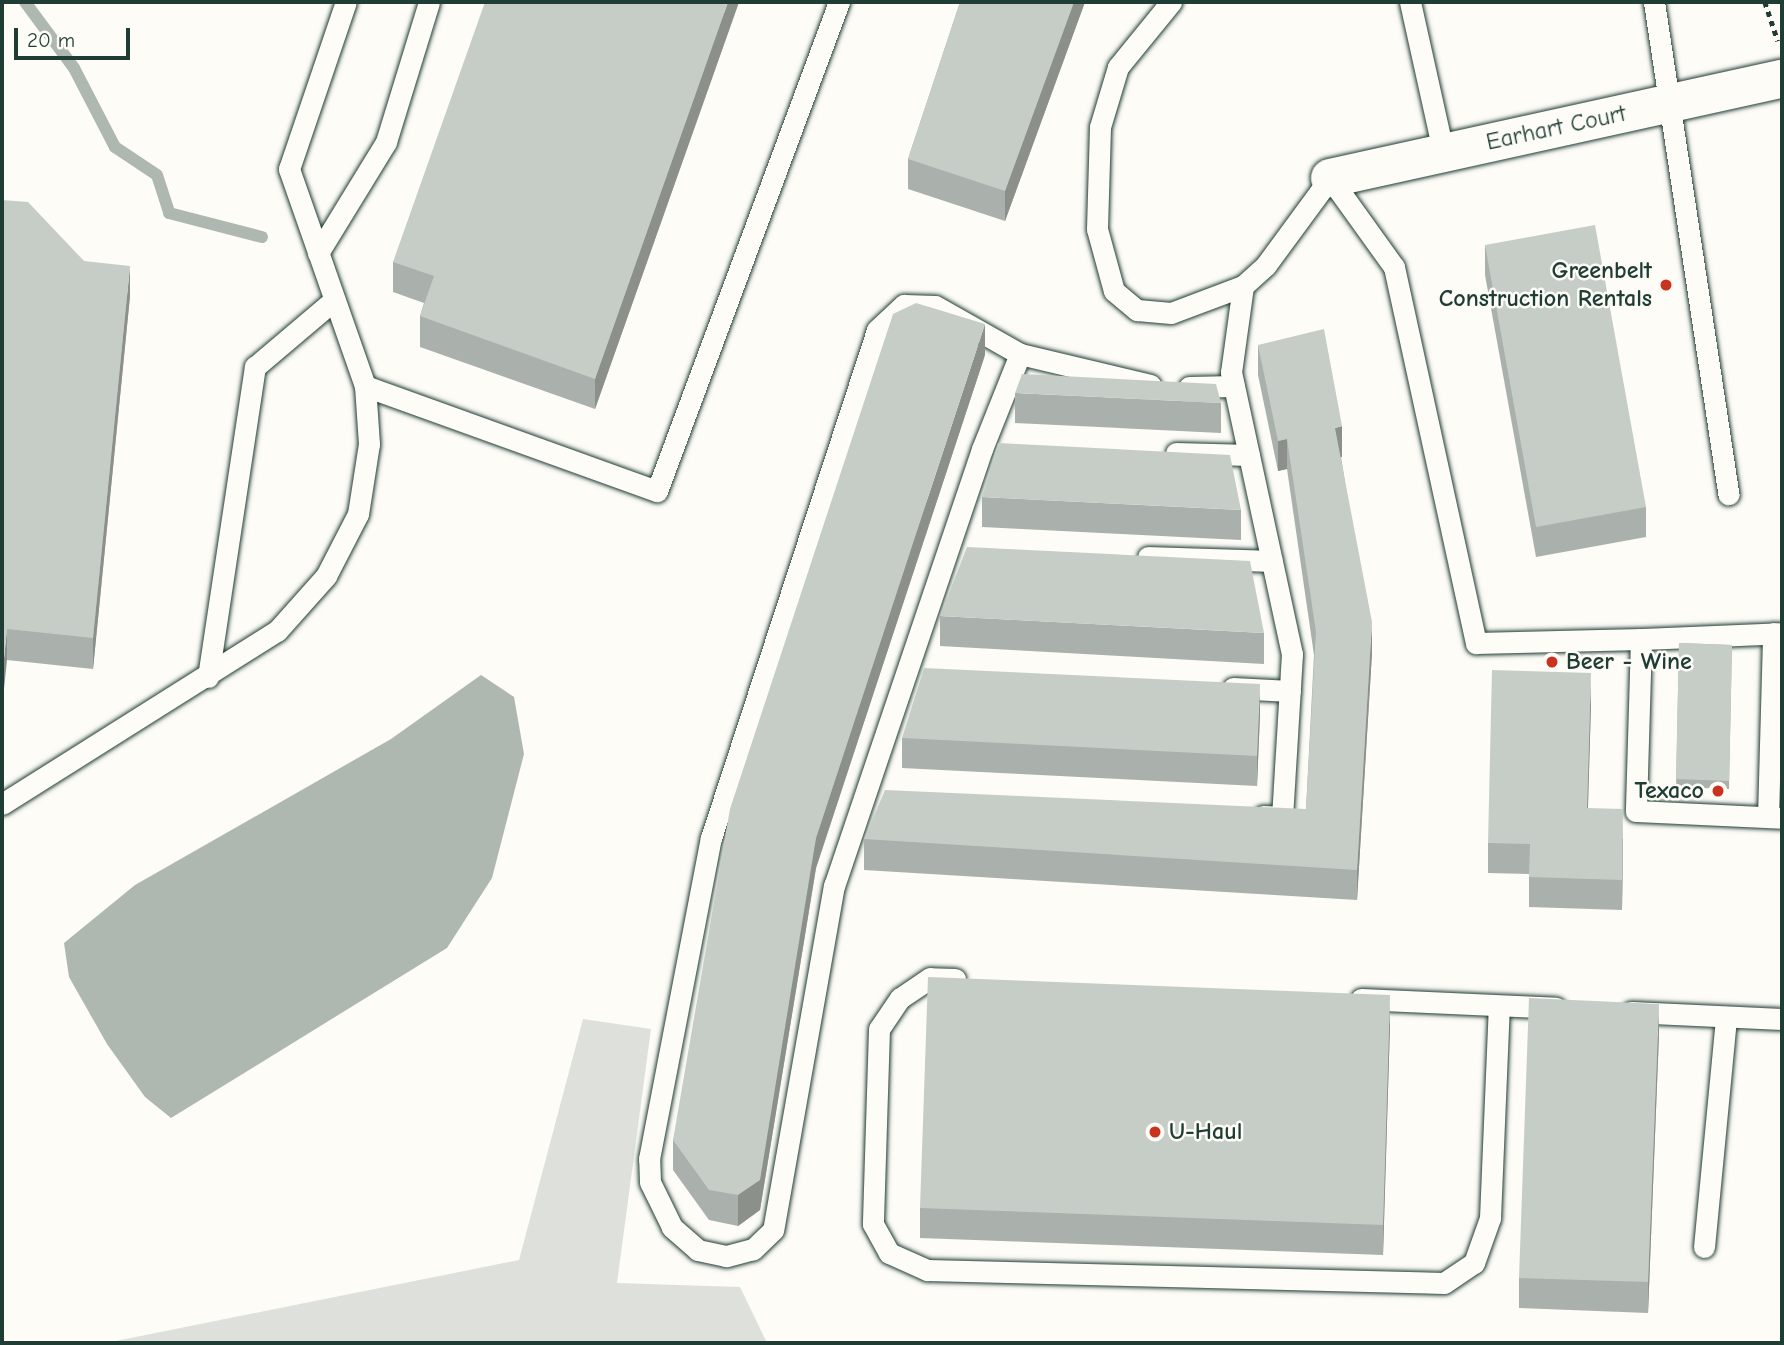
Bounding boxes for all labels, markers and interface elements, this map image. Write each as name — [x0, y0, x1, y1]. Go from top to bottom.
scale bar — [18, 14, 133, 58]
text: 20 m — [27, 28, 75, 52]
street label: Earhart Court — [1483, 99, 1629, 157]
place label: Greenbelt Construction Rentals — [1439, 257, 1652, 313]
marker: Greenbelt Construction Rentals — [1658, 277, 1674, 293]
place label: Beer - Wine — [1566, 648, 1692, 676]
marker: Beer - Wine — [1544, 654, 1560, 670]
place label: Texaco — [1634, 777, 1704, 805]
marker: Texaco — [1710, 783, 1726, 799]
place label: U-Haul — [1169, 1118, 1242, 1146]
marker: U-Haul — [1147, 1124, 1163, 1140]

